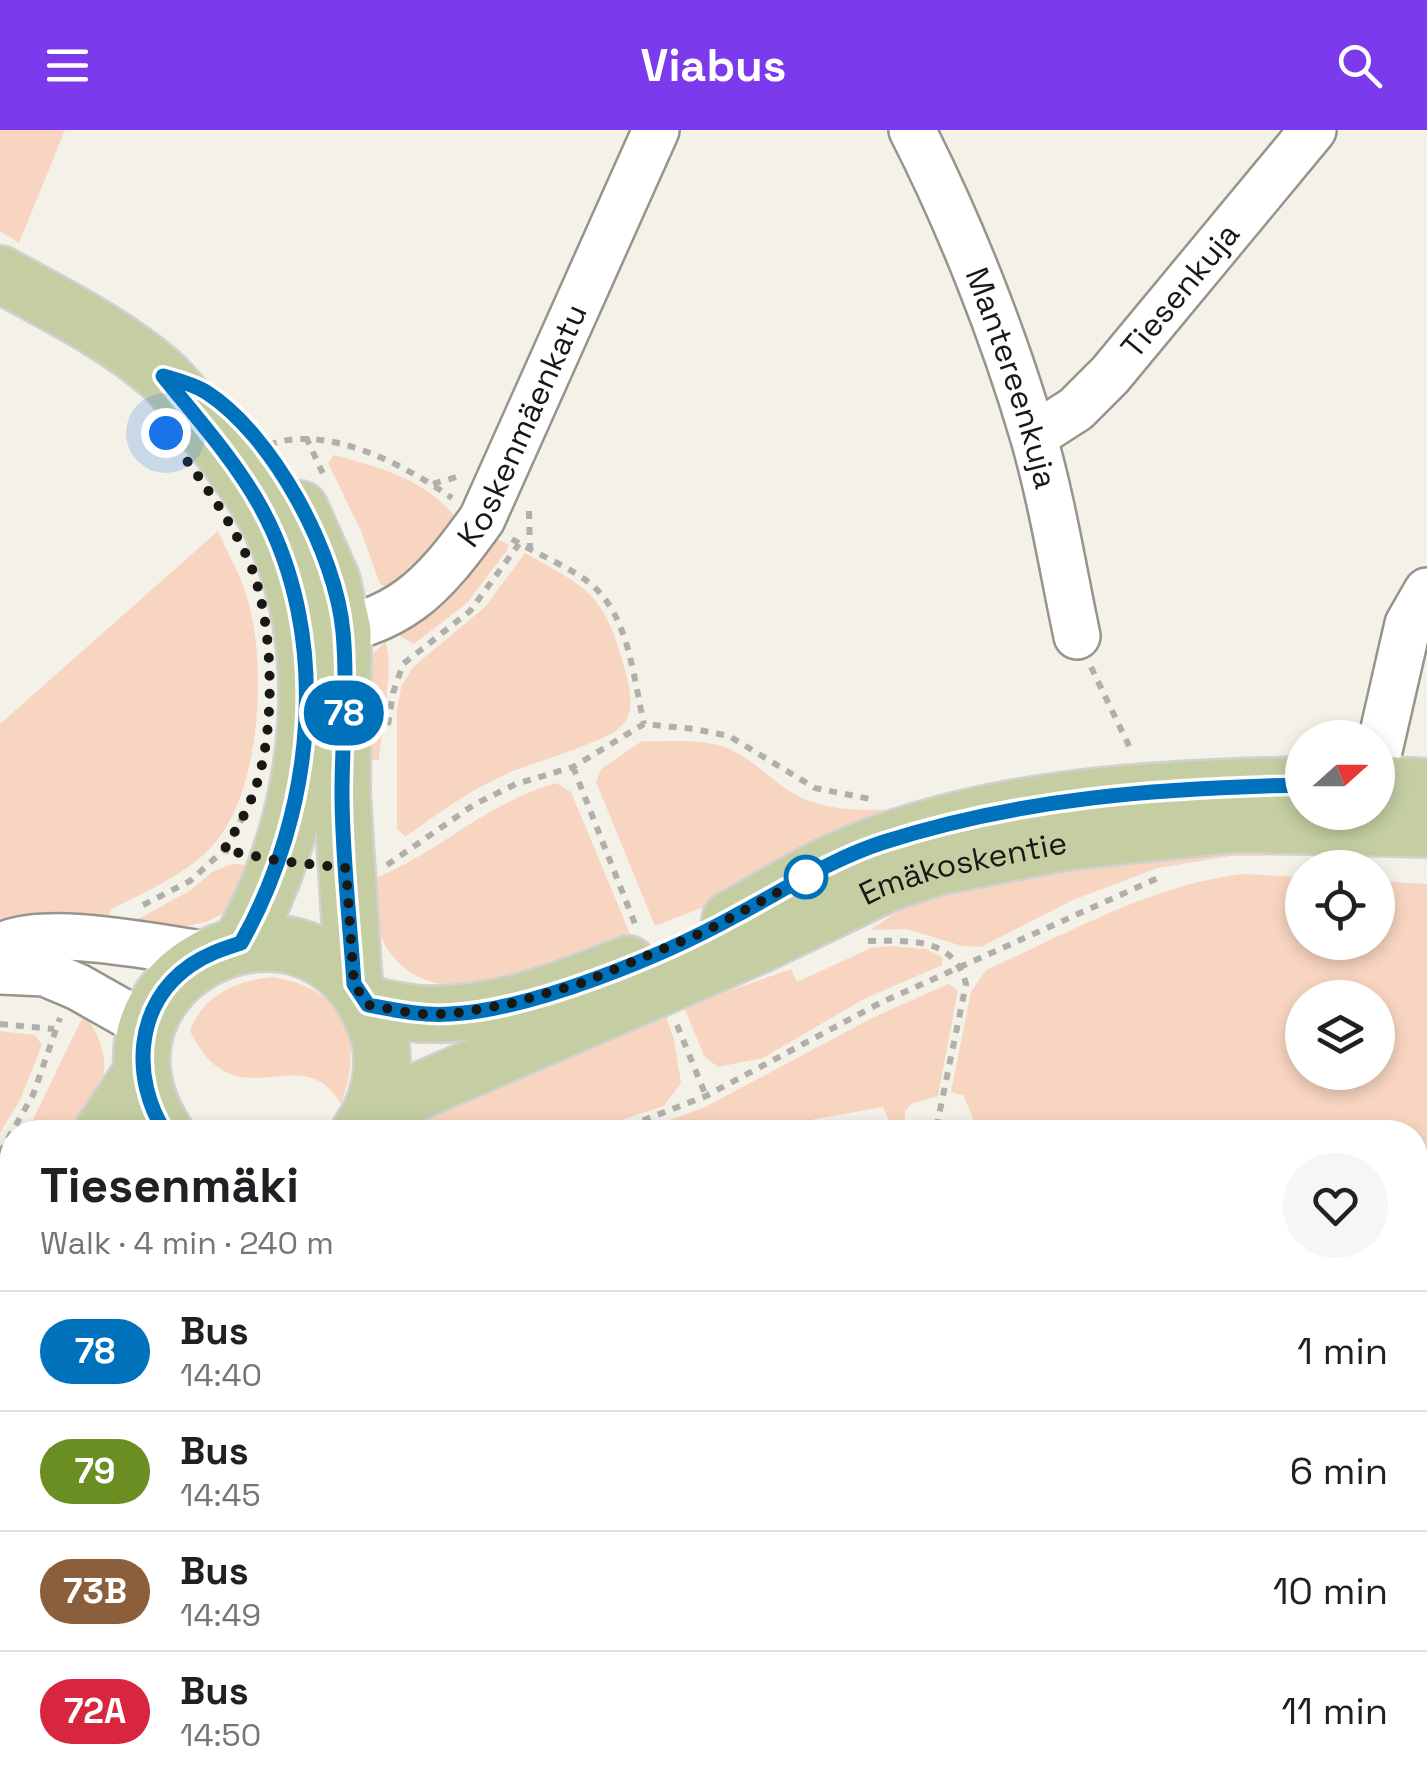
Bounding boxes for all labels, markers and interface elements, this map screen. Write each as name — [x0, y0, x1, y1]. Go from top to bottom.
text: Viabus — [641, 37, 786, 94]
icon: menu — [40, 38, 95, 93]
icon: search — [1332, 38, 1387, 93]
street label: Tiesenkuja — [1112, 214, 1248, 366]
street label: Mantereenkuja — [957, 262, 1066, 493]
street label: Koskenmäenkatu — [448, 298, 596, 555]
your location — [141, 408, 191, 458]
line badge: 78 — [299, 680, 389, 746]
text: 78 — [324, 691, 364, 735]
north arrow — [1285, 720, 1395, 830]
map controls — [1285, 720, 1395, 1090]
street label: Emäkoskentie — [853, 822, 1070, 914]
button: locate — [1285, 850, 1395, 960]
unlabelled marker — [785, 856, 827, 898]
button: layers — [1285, 980, 1395, 1090]
button: heart — [1283, 1153, 1388, 1258]
text: Tiesenmäki — [40, 1155, 299, 1216]
text: Walk · 4 min · 240 m — [40, 1223, 334, 1263]
text: Bus — [180, 1307, 249, 1355]
text: 1 min — [1297, 1327, 1388, 1375]
text: 78 — [75, 1329, 115, 1373]
text: 14:40 — [180, 1355, 262, 1395]
text: Bus — [180, 1427, 249, 1475]
text: 6 min — [1290, 1447, 1388, 1495]
text: 79 — [74, 1449, 116, 1493]
text: 14:45 — [180, 1475, 261, 1515]
text: Bus — [180, 1547, 249, 1595]
text: 10 min — [1273, 1567, 1388, 1615]
text: 73B — [63, 1569, 127, 1613]
text: 14:49 — [180, 1595, 261, 1635]
text: Bus — [180, 1667, 249, 1715]
text: 11 min — [1281, 1687, 1388, 1735]
text: 72A — [64, 1689, 126, 1733]
text: 14:50 — [180, 1715, 261, 1755]

